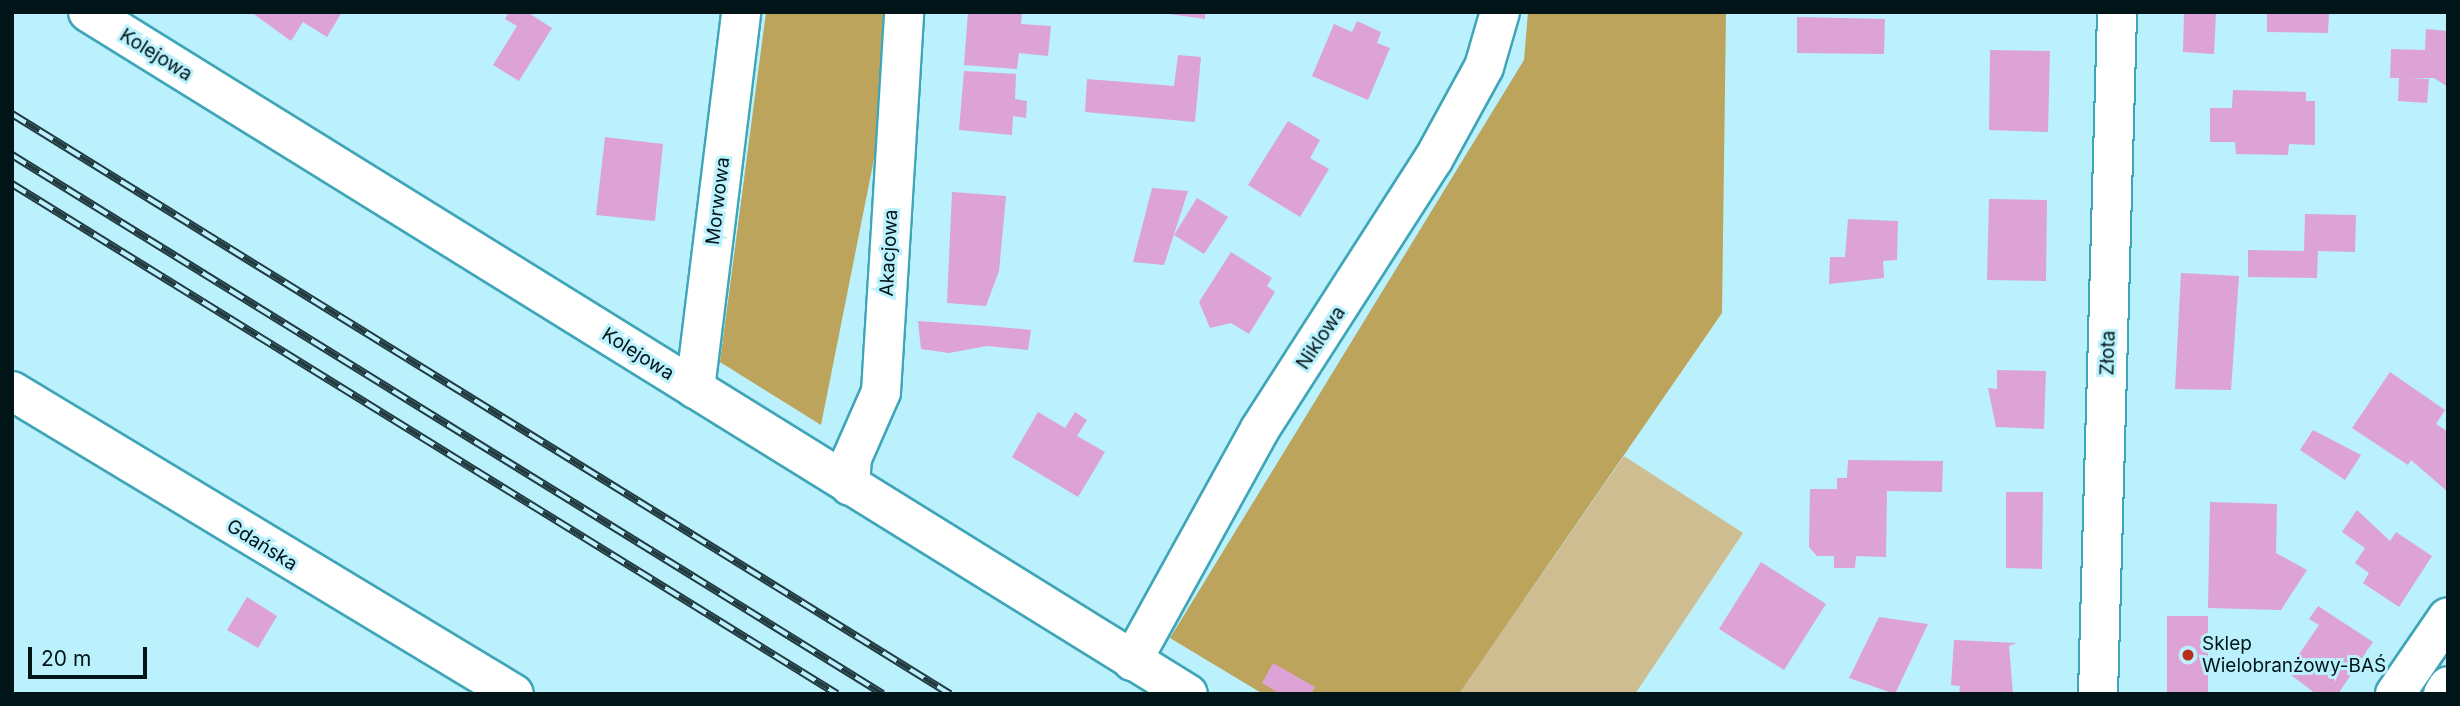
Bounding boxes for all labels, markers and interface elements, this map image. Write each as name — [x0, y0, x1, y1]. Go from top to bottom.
street label: Kolejowa — [116, 24, 196, 86]
street label: Morwowa — [701, 156, 735, 246]
street label: Akacjowa — [875, 209, 903, 297]
street label: Niklowa — [1292, 302, 1350, 374]
street label: Kolejowa — [598, 323, 678, 385]
street label: Złota — [2096, 330, 2120, 376]
street label: Gdańska — [223, 514, 301, 576]
scale bar — [32, 632, 150, 676]
place label: Sklep Wielobranżowy-BAŚ — [2202, 633, 2386, 677]
text: 20 m — [41, 646, 91, 671]
marker: Sklep Wielobranżowy-BAŚ — [2180, 647, 2196, 663]

